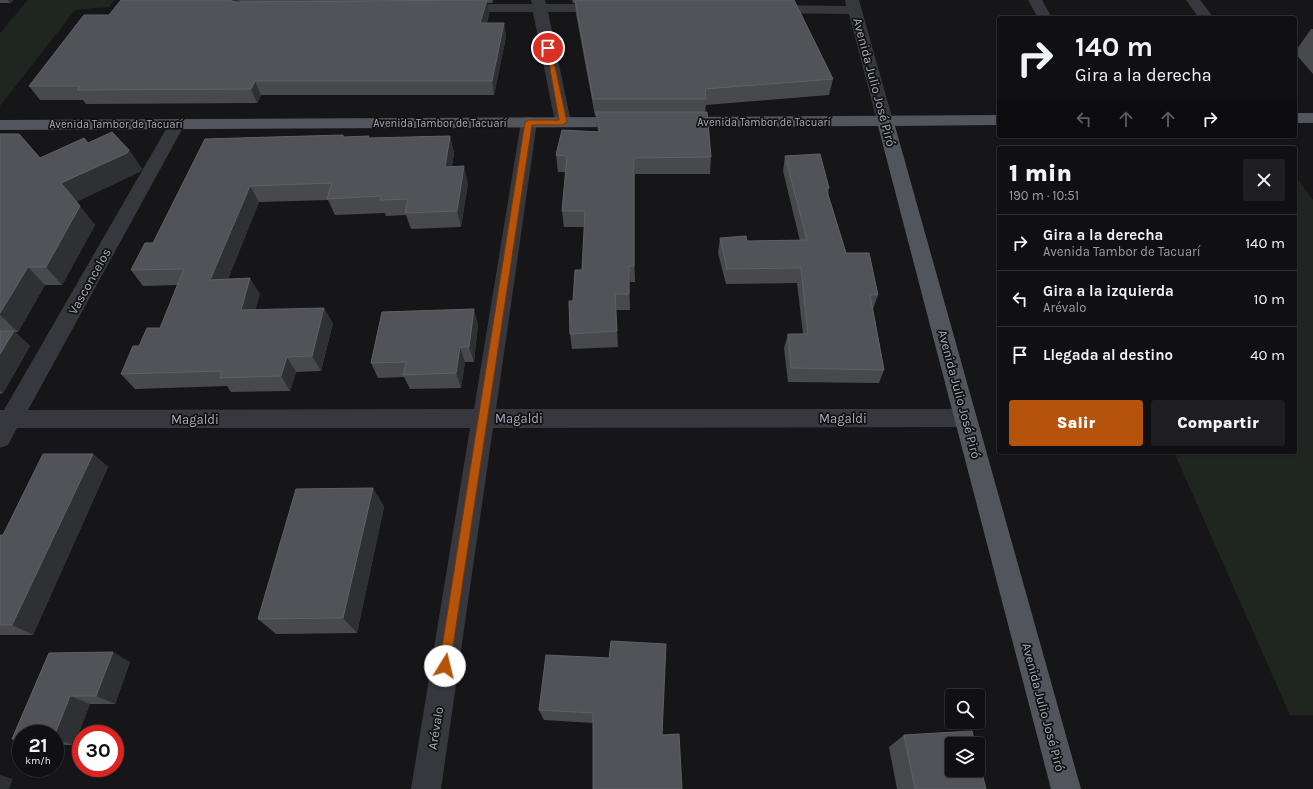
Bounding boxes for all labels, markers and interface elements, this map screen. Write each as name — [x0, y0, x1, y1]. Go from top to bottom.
street label: Avenida Julio José Piró — [850, 16, 899, 148]
text: 140 m — [1075, 30, 1153, 63]
pin — [531, 31, 565, 65]
icon: right — [1009, 32, 1061, 84]
icon: arrive — [537, 37, 559, 59]
text: Gira a la derecha — [1075, 64, 1212, 86]
icon: left — [1073, 108, 1095, 130]
icon: ahead — [1115, 108, 1137, 130]
icon: ahead — [1157, 108, 1179, 130]
icon: right — [1199, 108, 1221, 130]
street label: Avenida Tambor de Tacuarí — [697, 116, 831, 129]
street label: Avenida Tambor de Tacuarí — [373, 117, 507, 130]
street label: Avenida Tambor de Tacuarí — [49, 118, 183, 131]
text: 1 min — [1009, 159, 1072, 187]
button: close — [1243, 159, 1285, 201]
text: 190 m · 10:51 — [1009, 188, 1079, 203]
text: Gira a la derecha — [1043, 226, 1163, 244]
icon: right — [1009, 232, 1031, 254]
text: 140 m — [1245, 234, 1285, 252]
text: Avenida Tambor de Tacuarí — [1043, 244, 1201, 259]
street label: Vasconcelos — [65, 245, 114, 317]
text: Gira a la izquierda — [1043, 282, 1174, 300]
icon: left — [1009, 288, 1031, 310]
text: 10 m — [1254, 290, 1285, 308]
text: Arévalo — [1043, 300, 1086, 315]
street label: Avenida Julio José Piró — [935, 328, 984, 460]
icon: arrive — [1009, 344, 1031, 366]
text: Llegada al destino — [1043, 346, 1173, 364]
text: 40 m — [1250, 346, 1285, 364]
button: Salir — [1009, 400, 1143, 446]
button: Compartir — [1151, 400, 1285, 446]
street label: Magaldi — [495, 411, 543, 426]
street label: Magaldi — [819, 411, 867, 426]
street label: Magaldi — [171, 412, 219, 427]
street label: Avenida Julio José Piró — [1019, 641, 1068, 773]
position arrow — [424, 645, 466, 687]
map controls — [945, 689, 985, 777]
button: search — [945, 689, 985, 729]
street label: Arévalo — [425, 706, 446, 751]
speed limit sign: 30 — [72, 725, 124, 777]
text: 21 — [28, 734, 48, 757]
button: layers — [945, 737, 985, 777]
text: km/h — [25, 755, 51, 767]

